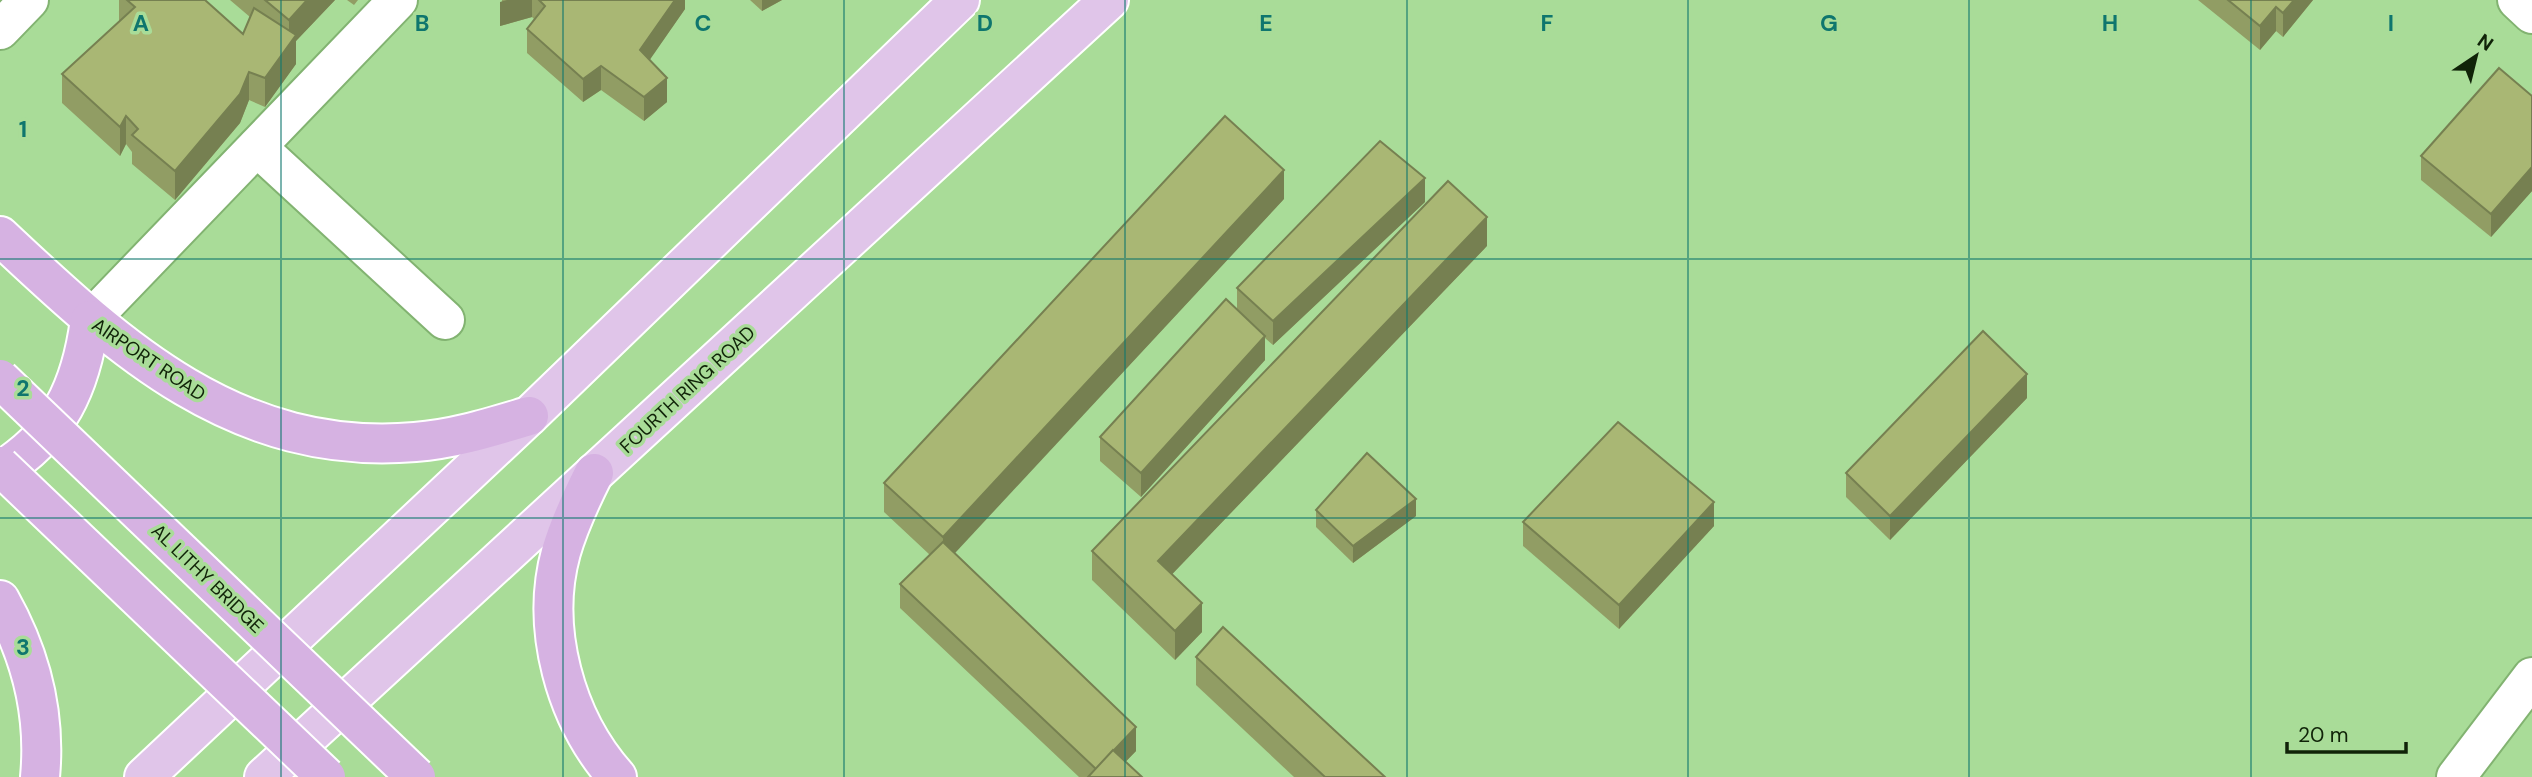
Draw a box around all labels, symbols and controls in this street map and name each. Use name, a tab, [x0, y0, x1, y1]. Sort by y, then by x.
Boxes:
text: A	[133, 8, 149, 38]
text: B	[415, 8, 429, 38]
text: C	[695, 8, 711, 38]
text: D	[977, 8, 993, 38]
text: E	[1259, 8, 1273, 38]
text: F	[1541, 8, 1554, 38]
text: G	[1820, 8, 1838, 38]
text: H	[2102, 8, 2118, 38]
text: I	[2388, 8, 2394, 38]
north arrow	[2441, 21, 2511, 91]
text: N	[2473, 28, 2498, 57]
text: 1	[19, 114, 27, 144]
street label: AIRPORT ROAD	[87, 312, 210, 407]
street label: FOURTH RING ROAD	[614, 320, 760, 459]
text: 2	[16, 373, 30, 403]
street label: AL LITHY BRIDGE	[146, 518, 269, 638]
text: 3	[16, 632, 30, 662]
scale bar	[2287, 710, 2406, 754]
text: 20 m	[2298, 721, 2349, 749]

